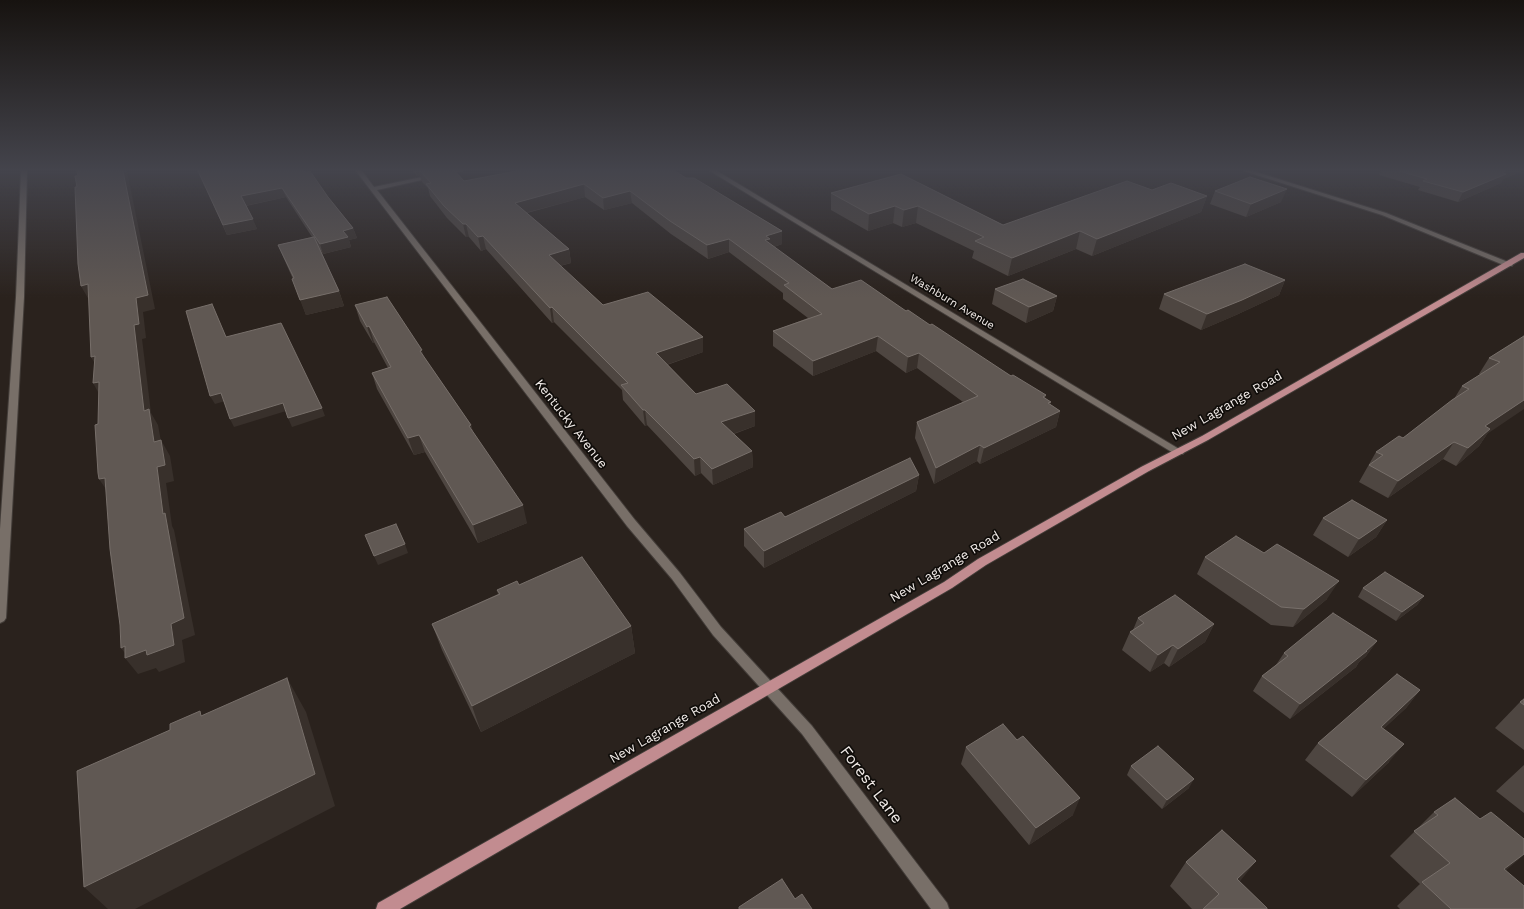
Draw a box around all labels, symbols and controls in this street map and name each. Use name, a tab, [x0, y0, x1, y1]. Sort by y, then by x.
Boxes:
street label: Washburn Avenue	[907, 271, 997, 333]
street label: New Lagrange Road	[1169, 368, 1285, 444]
street label: Kentucky Avenue	[531, 376, 611, 472]
street label: New Lagrange Road	[887, 528, 1003, 606]
street label: New Lagrange Road	[607, 691, 723, 767]
street label: Forest Lane	[836, 742, 906, 828]

